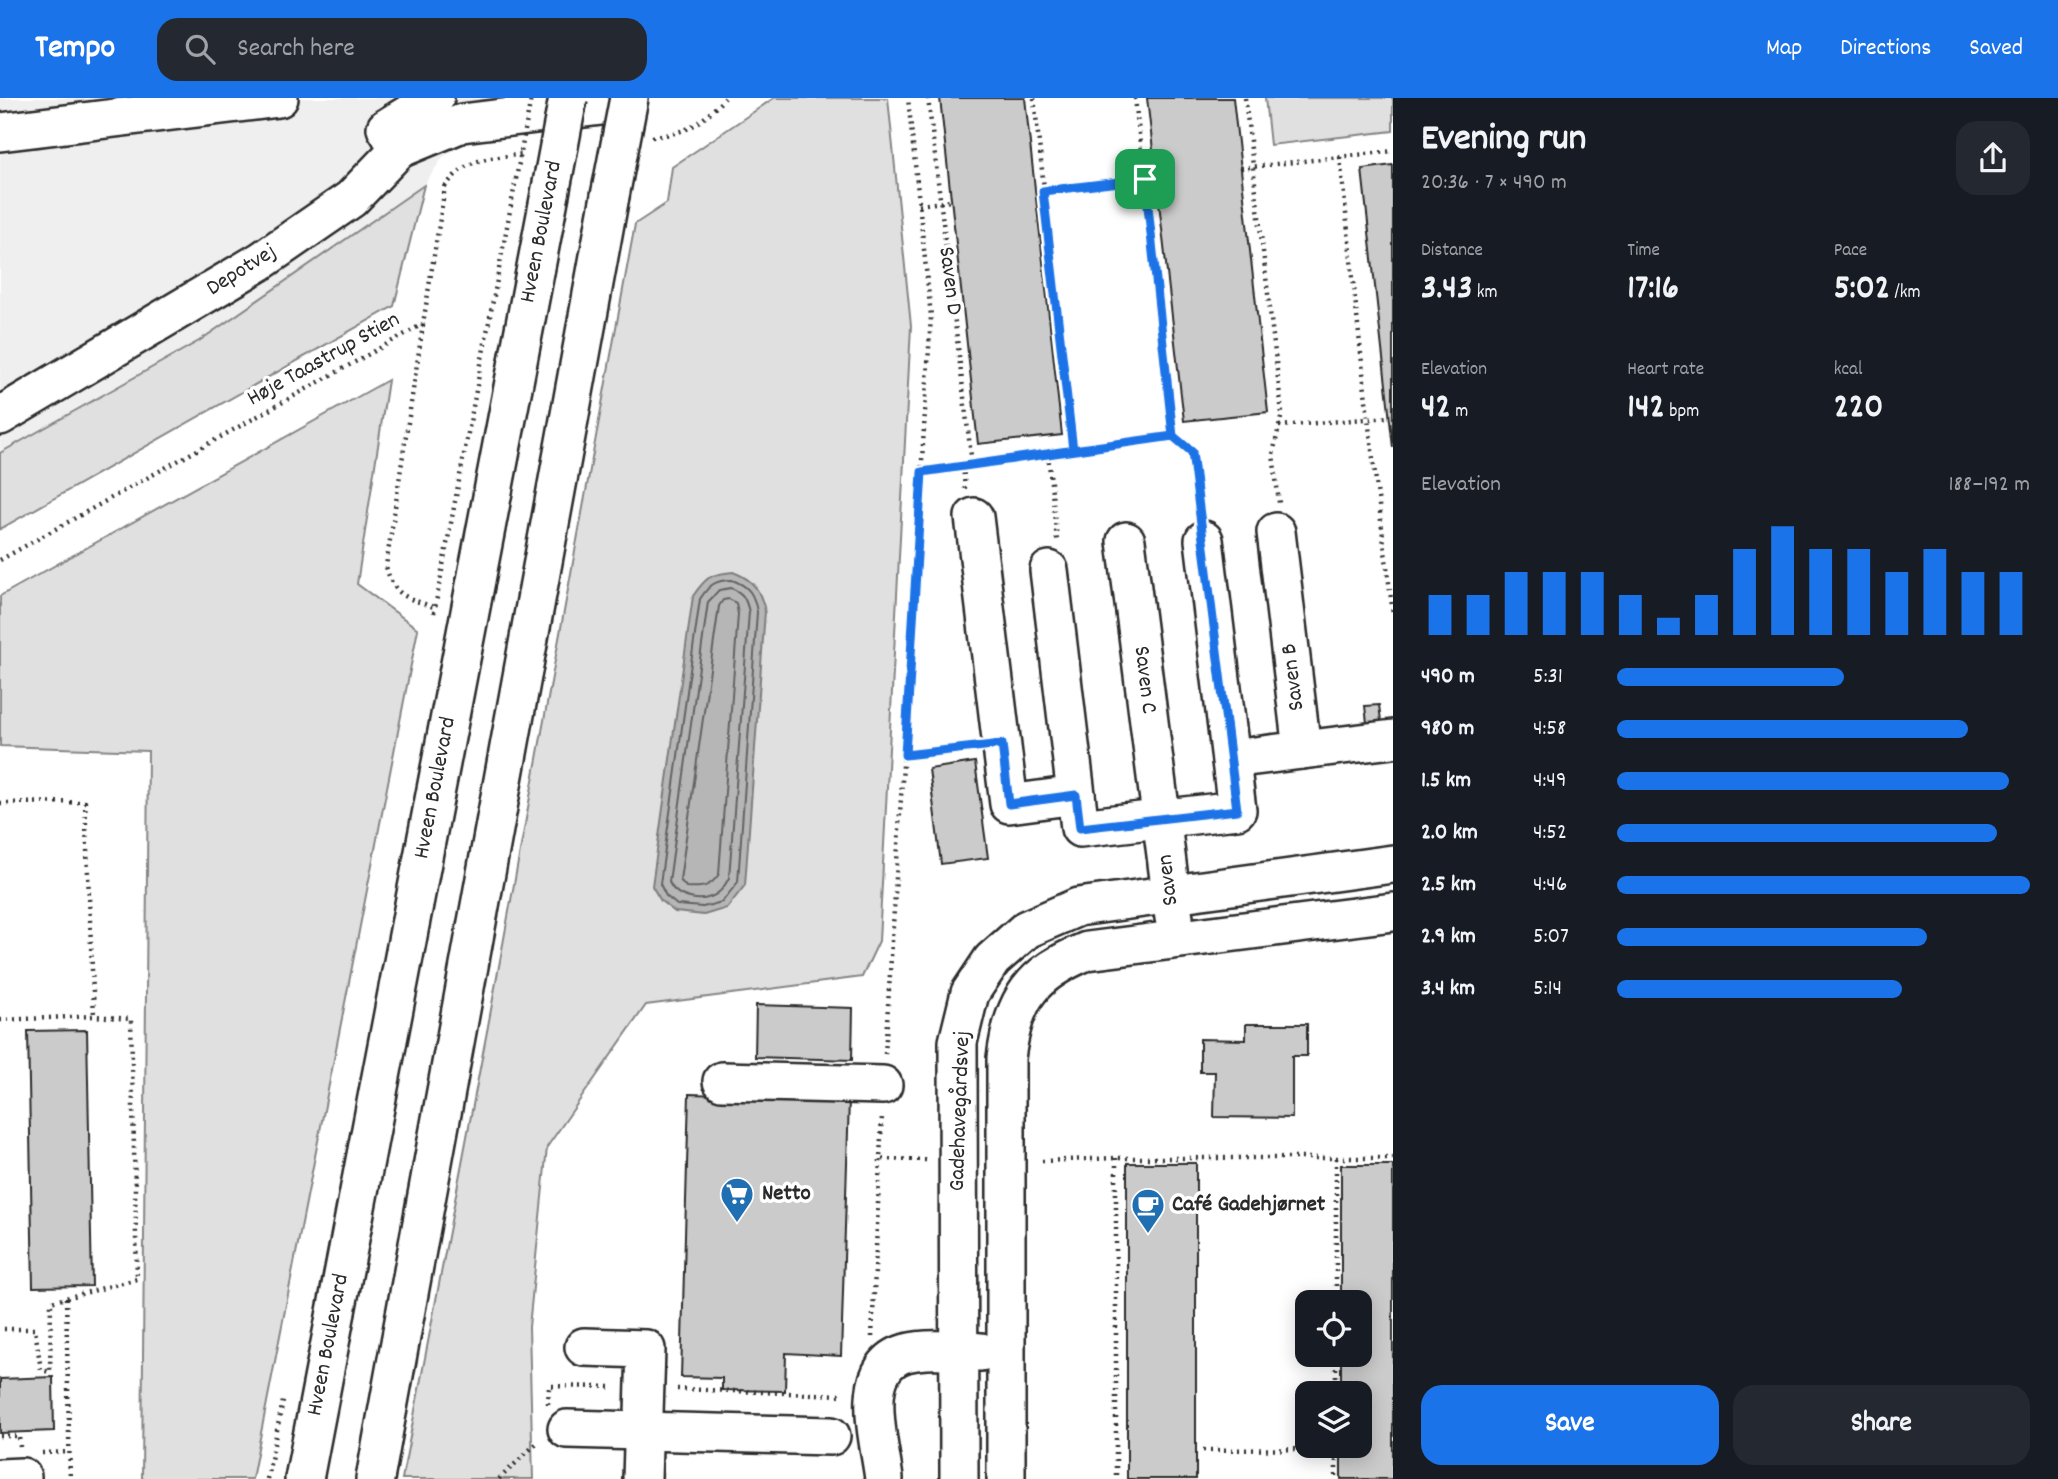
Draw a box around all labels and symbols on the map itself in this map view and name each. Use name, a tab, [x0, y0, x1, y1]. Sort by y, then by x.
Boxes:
pin	[1115, 149, 1175, 209]
street label: Hveen Boulevard	[512, 158, 572, 306]
street label: Depotvej	[201, 237, 283, 305]
street label: Saven D	[928, 245, 970, 317]
street label: Høje Taastrup Stien	[242, 304, 406, 416]
street label: Saven B	[1274, 642, 1314, 712]
street label: Saven C	[1123, 644, 1165, 716]
street label: Hveen Boulevard	[406, 714, 466, 862]
street label: Saven	[1149, 853, 1189, 907]
street label: Gadehavegårdsvej	[942, 1030, 980, 1192]
supermarket icon: Netto	[718, 1175, 756, 1224]
place label: Netto	[762, 1178, 811, 1211]
cafe icon: Café Gadehjørnet	[1129, 1186, 1167, 1235]
place label: Café Gadehjørnet	[1172, 1189, 1326, 1222]
street label: Hveen Boulevard	[299, 1271, 359, 1419]

